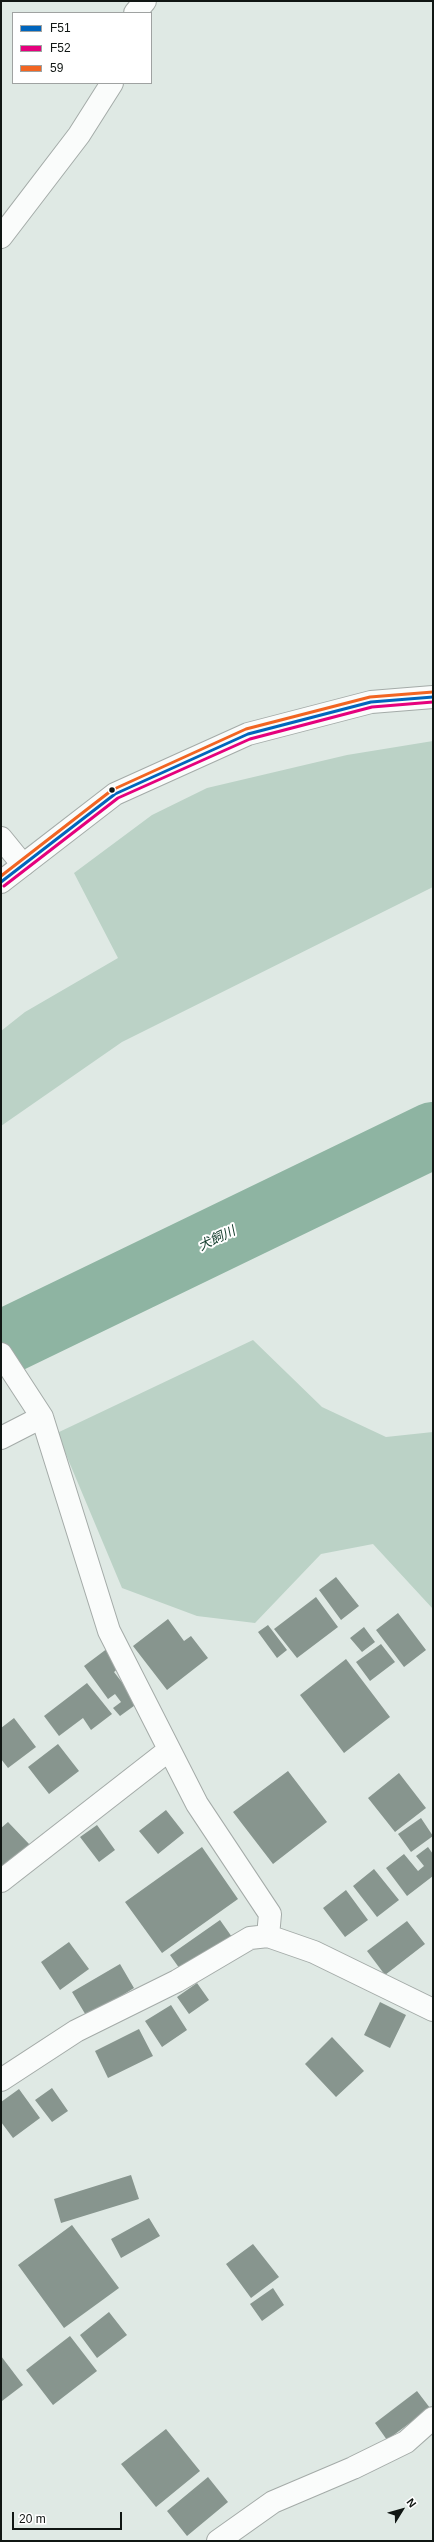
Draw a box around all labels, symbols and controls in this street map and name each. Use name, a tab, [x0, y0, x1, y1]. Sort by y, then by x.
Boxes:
legend	[12, 12, 152, 84]
text: F51	[50, 21, 71, 35]
text: F52	[50, 41, 71, 55]
text: 59	[50, 61, 63, 75]
unlabelled marker	[107, 785, 117, 795]
water label: 犬飼川	[196, 1223, 238, 1255]
north arrow	[382, 2490, 422, 2530]
text: N	[404, 2496, 419, 2510]
scale bar	[14, 2504, 124, 2530]
text: 20 m	[19, 2512, 46, 2526]

